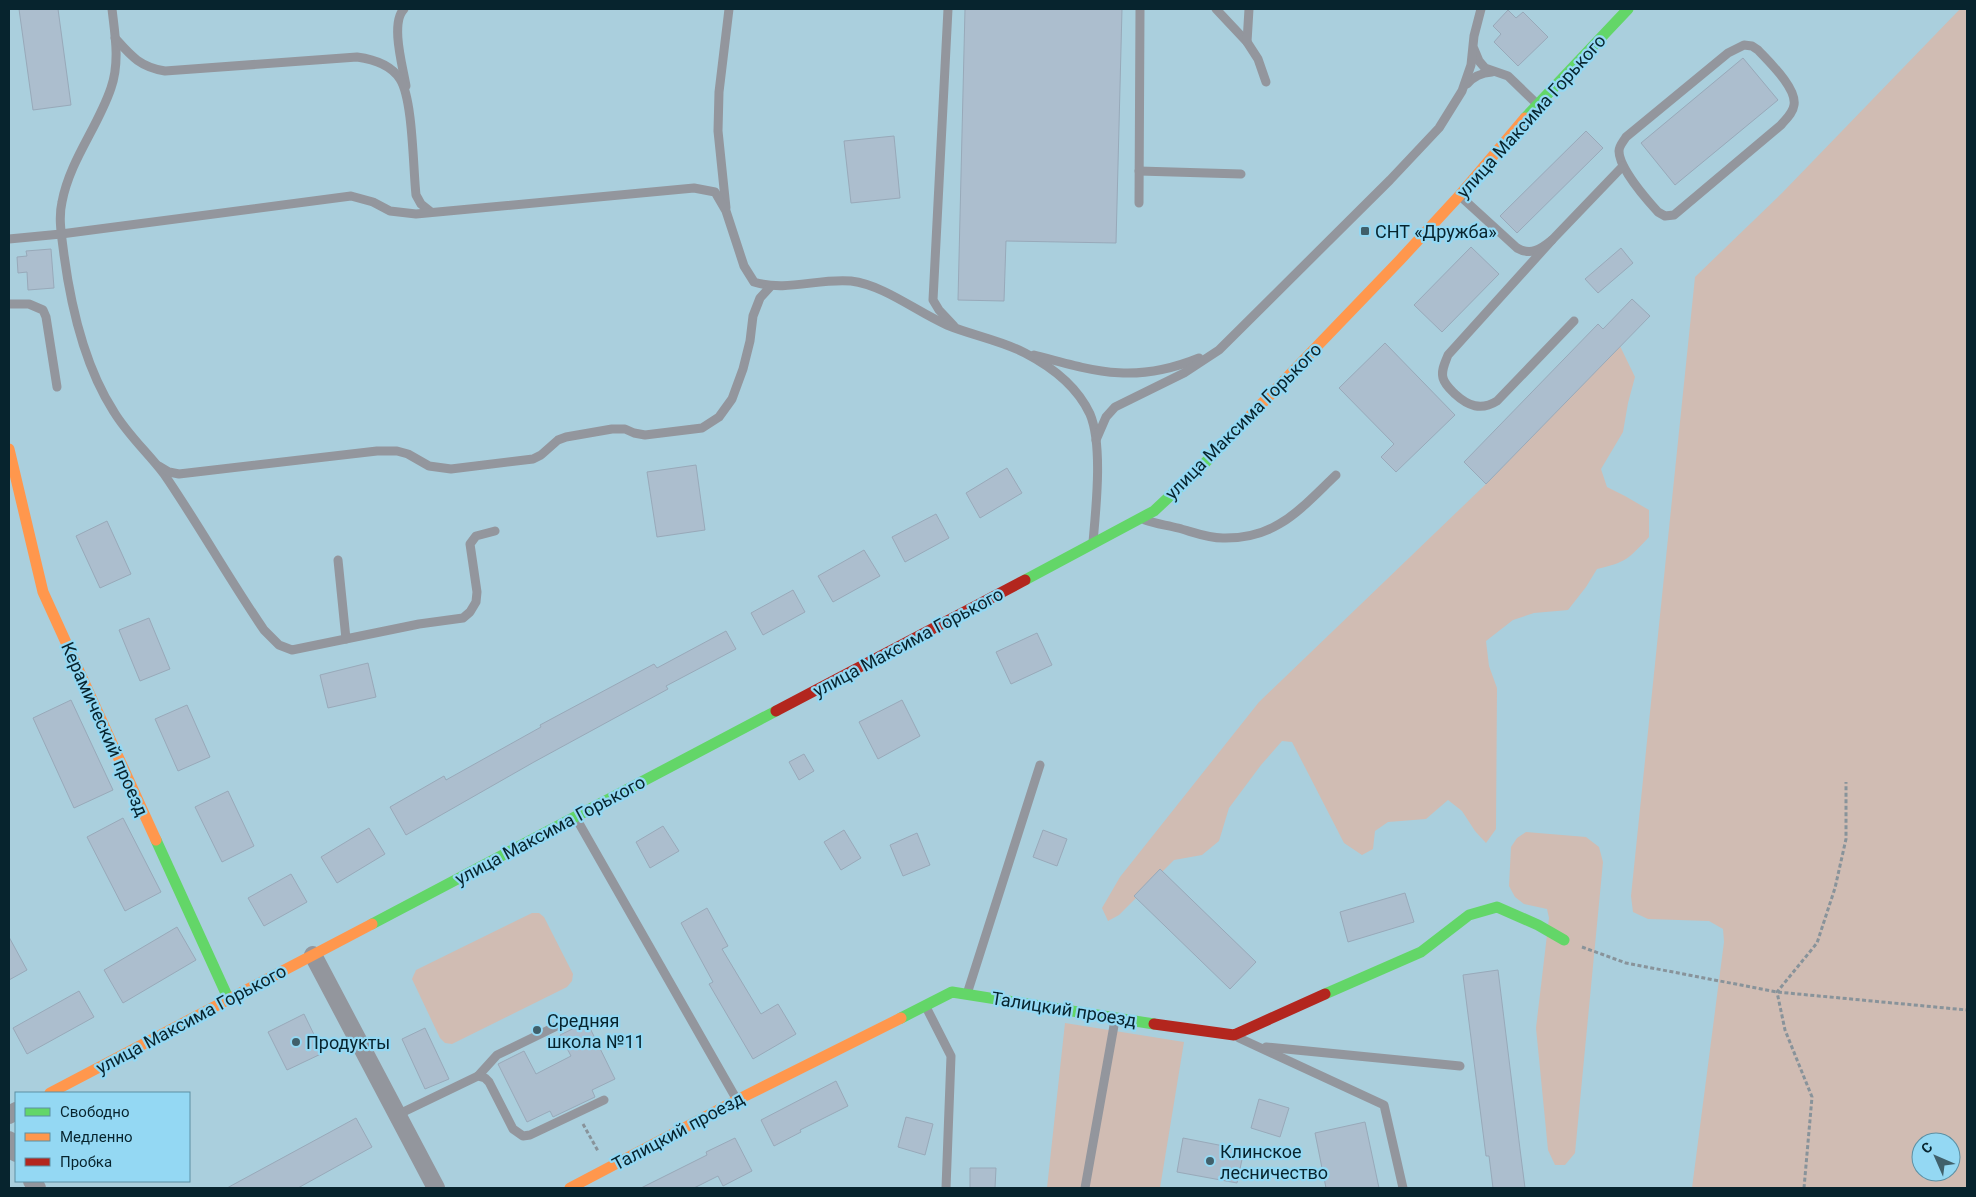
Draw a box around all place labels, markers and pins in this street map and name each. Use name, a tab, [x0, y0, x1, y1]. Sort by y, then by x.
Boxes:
place label: СНТ «Дружба»	[1375, 221, 1497, 242]
marker: СНТ «Дружба»	[1359, 225, 1371, 237]
place label: Средняя школа №11	[547, 1010, 645, 1052]
marker: Средняя школа №11	[531, 1024, 543, 1036]
place label: Продукты	[306, 1032, 390, 1053]
marker: Продукты	[290, 1036, 302, 1048]
place label: Клинское лесничество	[1220, 1141, 1328, 1183]
marker: Клинское лесничество	[1204, 1155, 1216, 1167]

